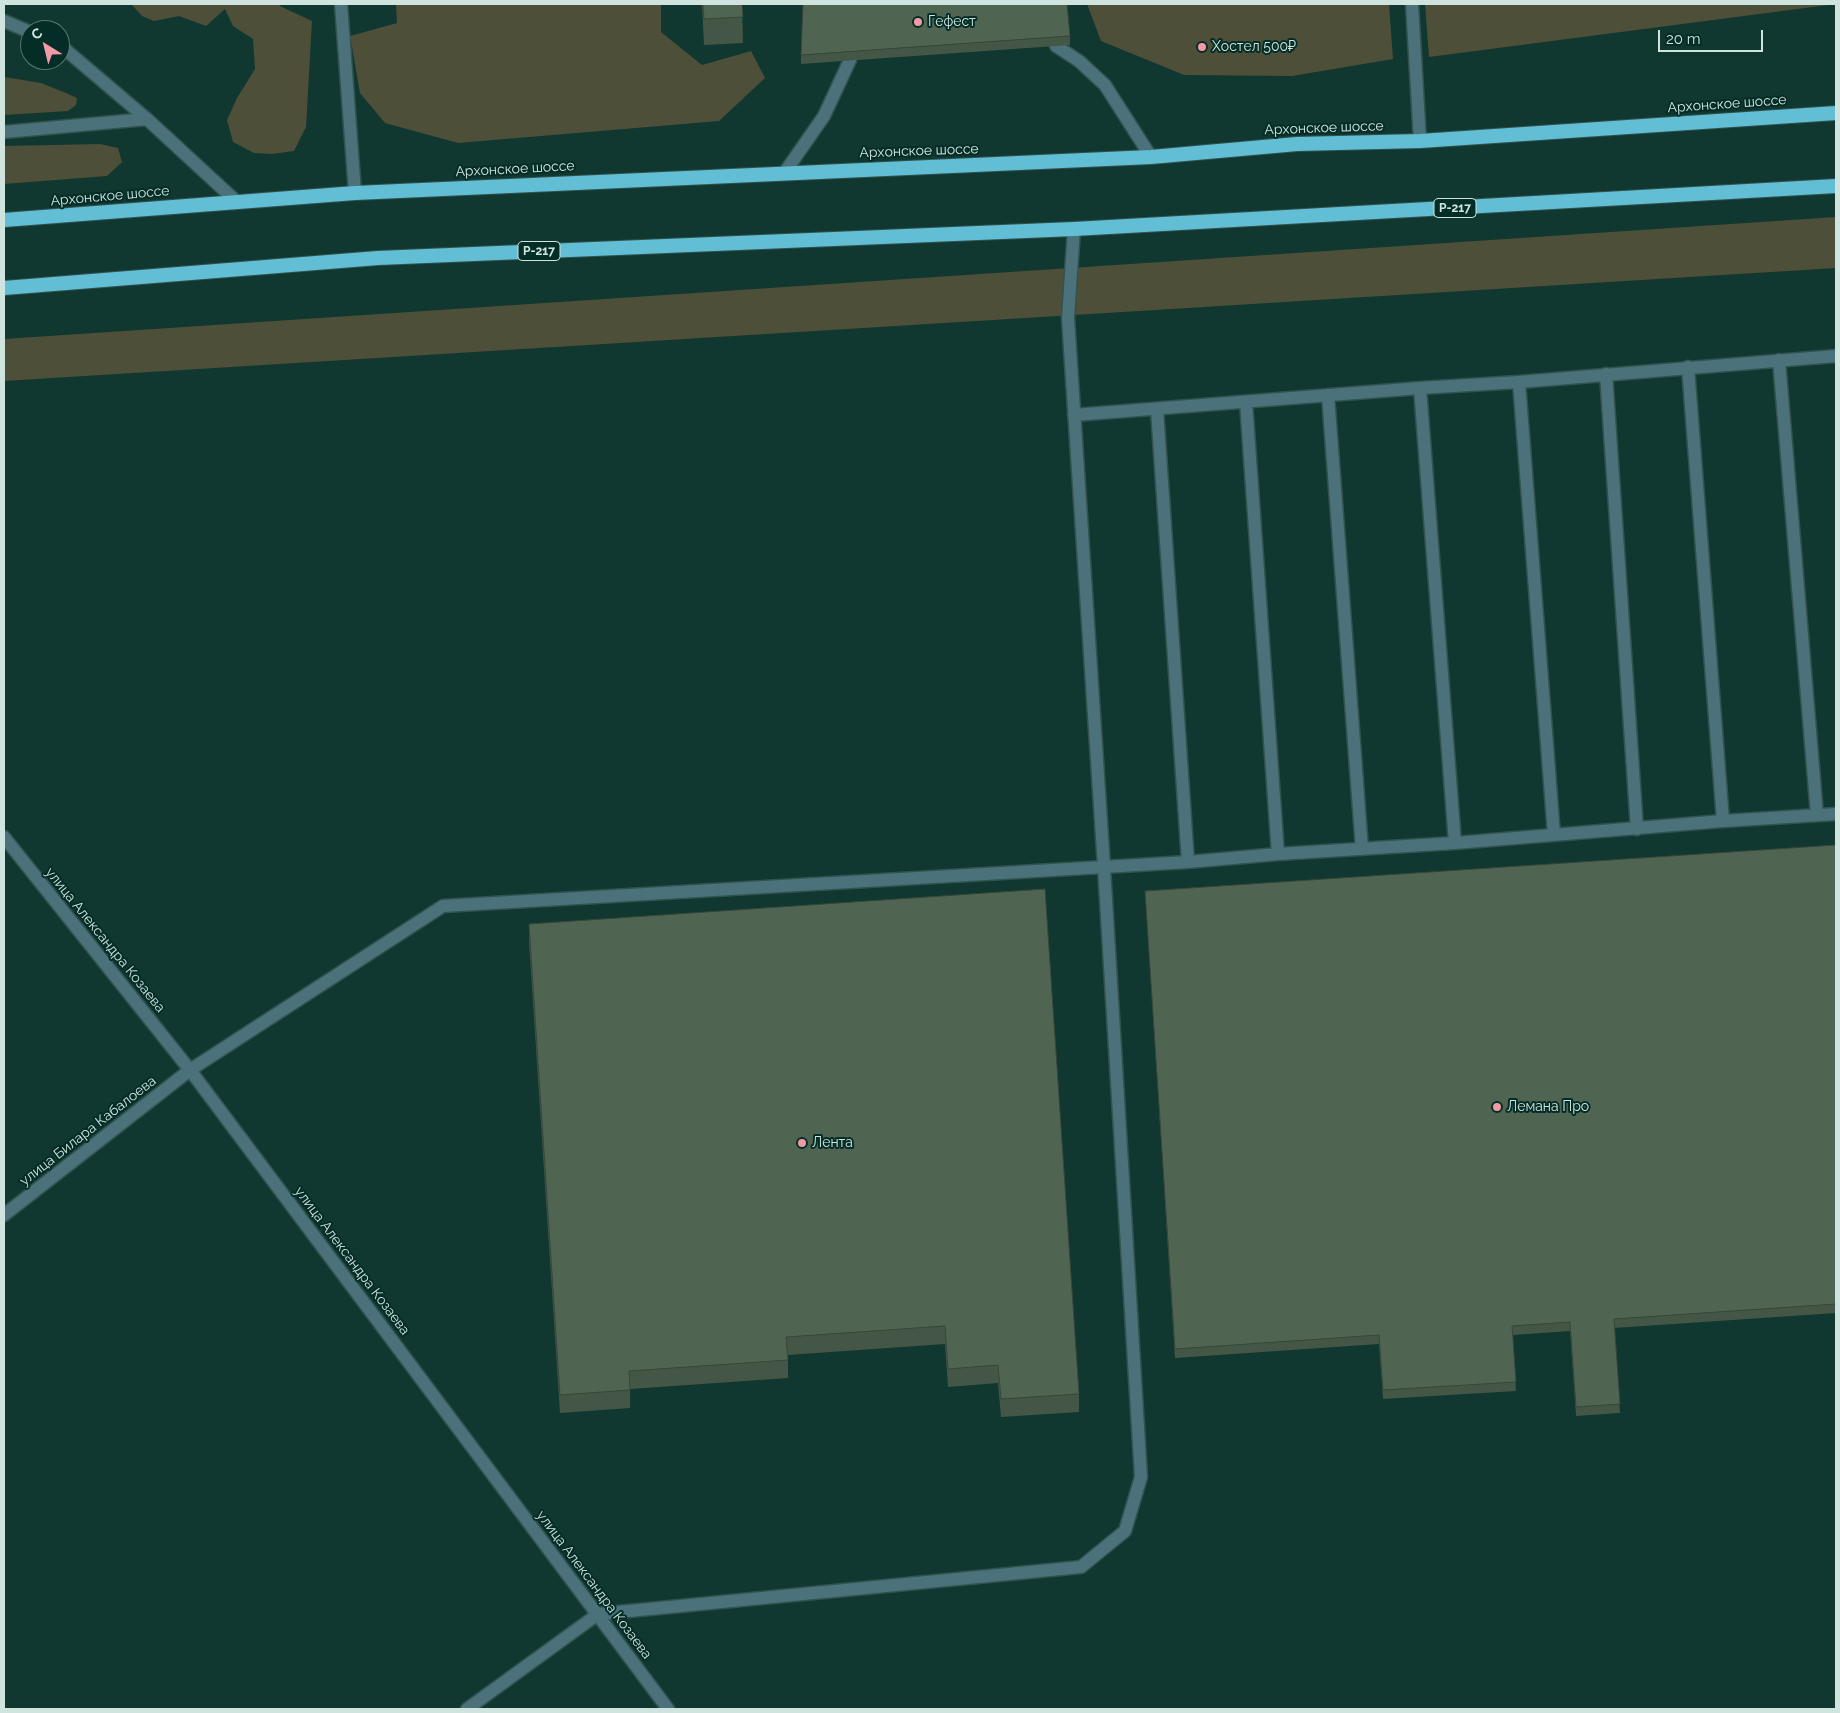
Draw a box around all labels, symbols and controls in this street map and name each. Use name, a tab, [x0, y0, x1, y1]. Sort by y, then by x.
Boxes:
place label: Гефест	[928, 14, 976, 30]
marker: Гефест	[912, 16, 924, 28]
north arrow	[20, 20, 70, 70]
scale bar	[1660, 20, 1765, 52]
text: С	[28, 24, 45, 43]
text: 20 m	[1666, 30, 1701, 48]
place label: Хостел 500₽	[1212, 39, 1296, 55]
marker: Хостел 500₽	[1196, 41, 1208, 53]
street label: Архонское шоссе	[1667, 91, 1787, 117]
street label: Архонское шоссе	[1264, 118, 1384, 138]
street label: Архонское шоссе	[859, 141, 979, 161]
street label: Архонское шоссе	[455, 157, 575, 181]
street label: Архонское шоссе	[50, 182, 170, 210]
road number: Р-217	[1434, 198, 1476, 218]
road number: Р-217	[518, 242, 560, 260]
street label: улица Александра Козаева	[41, 864, 169, 1016]
street label: улица Билара Кабалоева	[17, 1073, 159, 1189]
place label: Лемана Про	[1507, 1099, 1589, 1115]
marker: Лемана Про	[1491, 1101, 1503, 1113]
place label: Лента	[812, 1135, 853, 1151]
marker: Лента	[796, 1137, 808, 1149]
street label: улица Александра Козаева	[291, 1184, 413, 1338]
street label: улица Александра Козаева	[533, 1508, 655, 1662]

